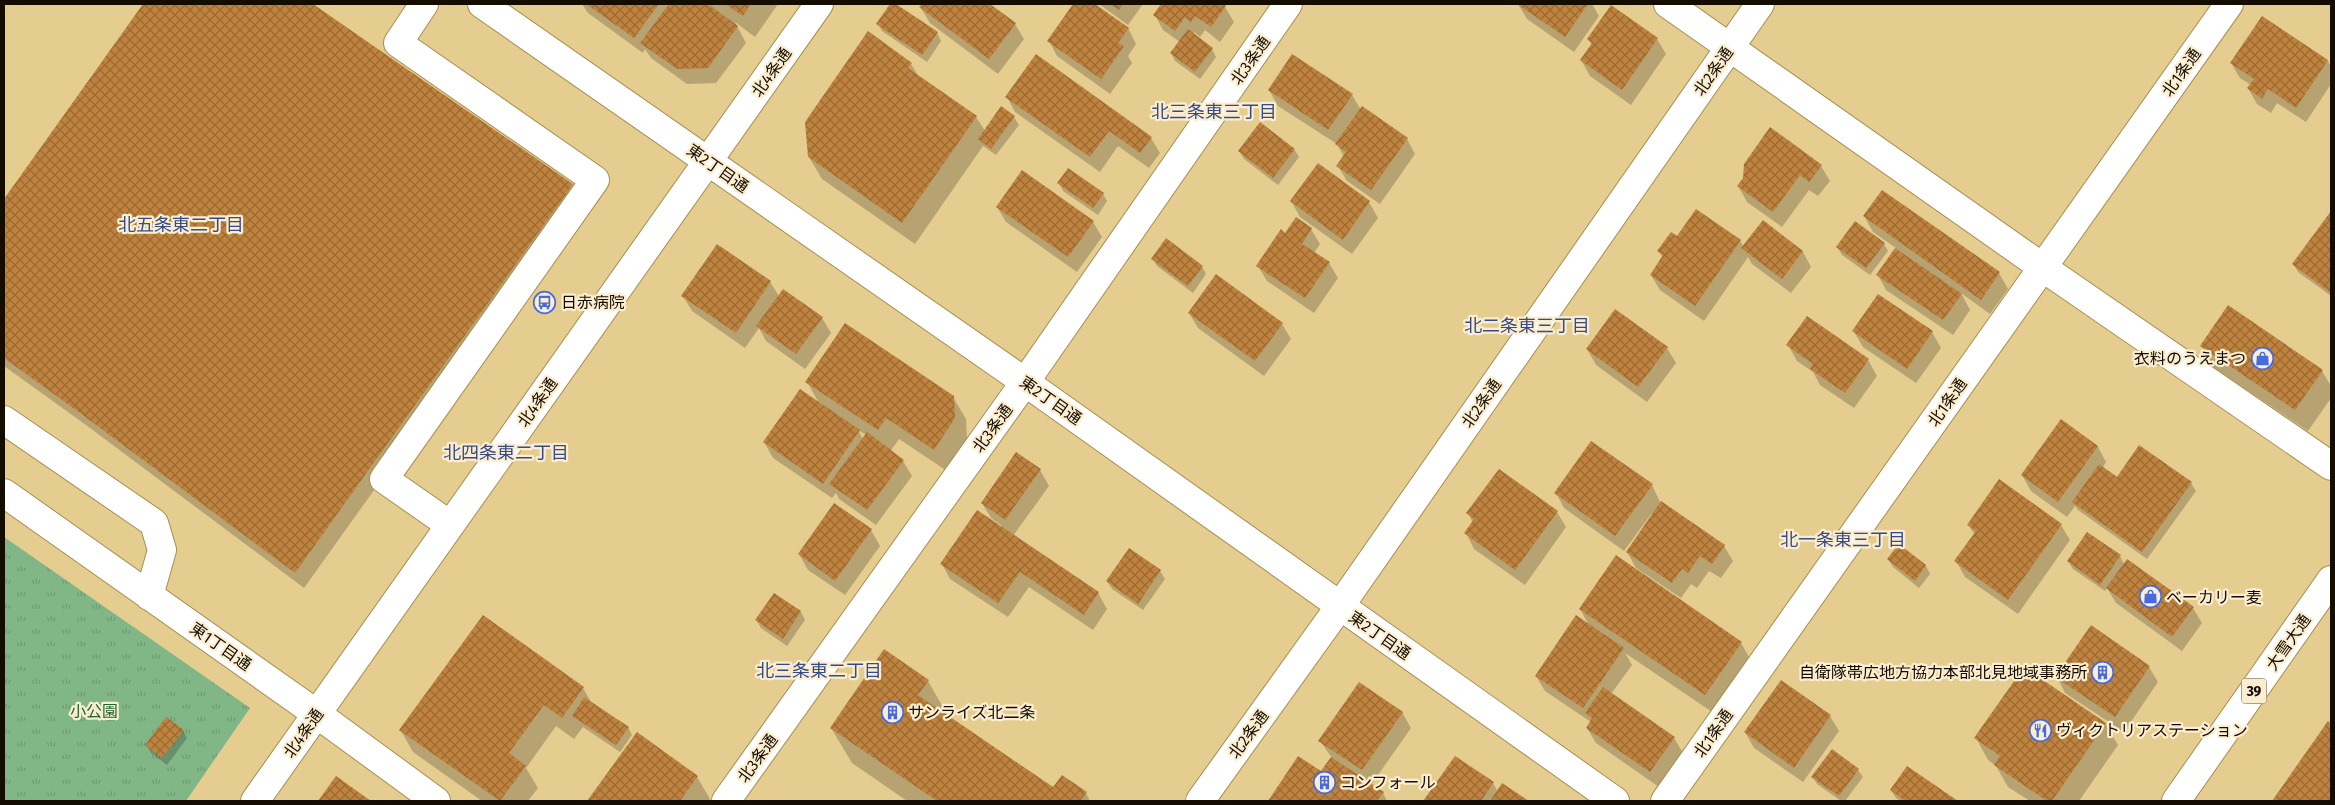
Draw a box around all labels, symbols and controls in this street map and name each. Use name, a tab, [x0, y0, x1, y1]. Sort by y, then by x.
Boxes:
street label: 北3条通	[1227, 32, 1274, 88]
street label: 北2条通	[1690, 43, 1737, 99]
street label: 北4条通	[748, 44, 795, 101]
street label: 北1条通	[2158, 45, 2205, 100]
district label: 北三条東三丁目	[1151, 101, 1277, 123]
street label: 東2丁目通	[683, 140, 752, 197]
district label: 北五条東二丁目	[118, 214, 244, 236]
bus stop icon: 日赤病院	[533, 290, 557, 314]
place label: 日赤病院	[561, 293, 625, 312]
district label: 北二条東三丁目	[1464, 315, 1590, 337]
shop icon: 衣料のうえまつ	[2250, 346, 2274, 370]
place label: 衣料のうえまつ	[2134, 349, 2246, 368]
street label: 東2丁目通	[1016, 372, 1085, 429]
street label: 北4条通	[514, 374, 561, 431]
street label: 北2条通	[1458, 375, 1505, 431]
street label: 北1条通	[1924, 375, 1971, 430]
street label: 北3条通	[968, 400, 1016, 456]
district label: 北四条東二丁目	[443, 442, 569, 464]
district label: 北一条東三丁目	[1780, 529, 1906, 551]
shop icon: ベーカリー麦	[2138, 585, 2162, 609]
place label: ベーカリー麦	[2166, 588, 2262, 607]
street label: 東2丁目通	[1345, 607, 1414, 664]
street label: 大雪大通	[2262, 611, 2315, 674]
street label: 東1丁目通	[186, 618, 255, 674]
district label: 北三条東二丁目	[756, 660, 882, 682]
building icon: 自衛隊帯広地方協力本部北見地域事務所	[2091, 660, 2115, 684]
place label: 自衛隊帯広地方協力本部北見地域事務所	[1799, 663, 2087, 682]
road number: 39	[2242, 678, 2266, 704]
building icon: サンライズ北二条	[880, 700, 904, 724]
park label: 小公園	[70, 702, 118, 721]
place label: サンライズ北二条	[908, 703, 1036, 722]
street label: 北4条通	[280, 705, 327, 762]
street label: 北2条通	[1225, 706, 1272, 762]
street label: 北1条通	[1690, 706, 1737, 761]
restaurant icon: ヴィクトリアステーション	[2028, 718, 2052, 742]
place label: ヴィクトリアステーション	[2056, 721, 2248, 740]
street label: 北3条通	[733, 730, 781, 786]
building icon: コンフォール	[1312, 770, 1336, 794]
place label: コンフォール	[1340, 773, 1436, 792]

